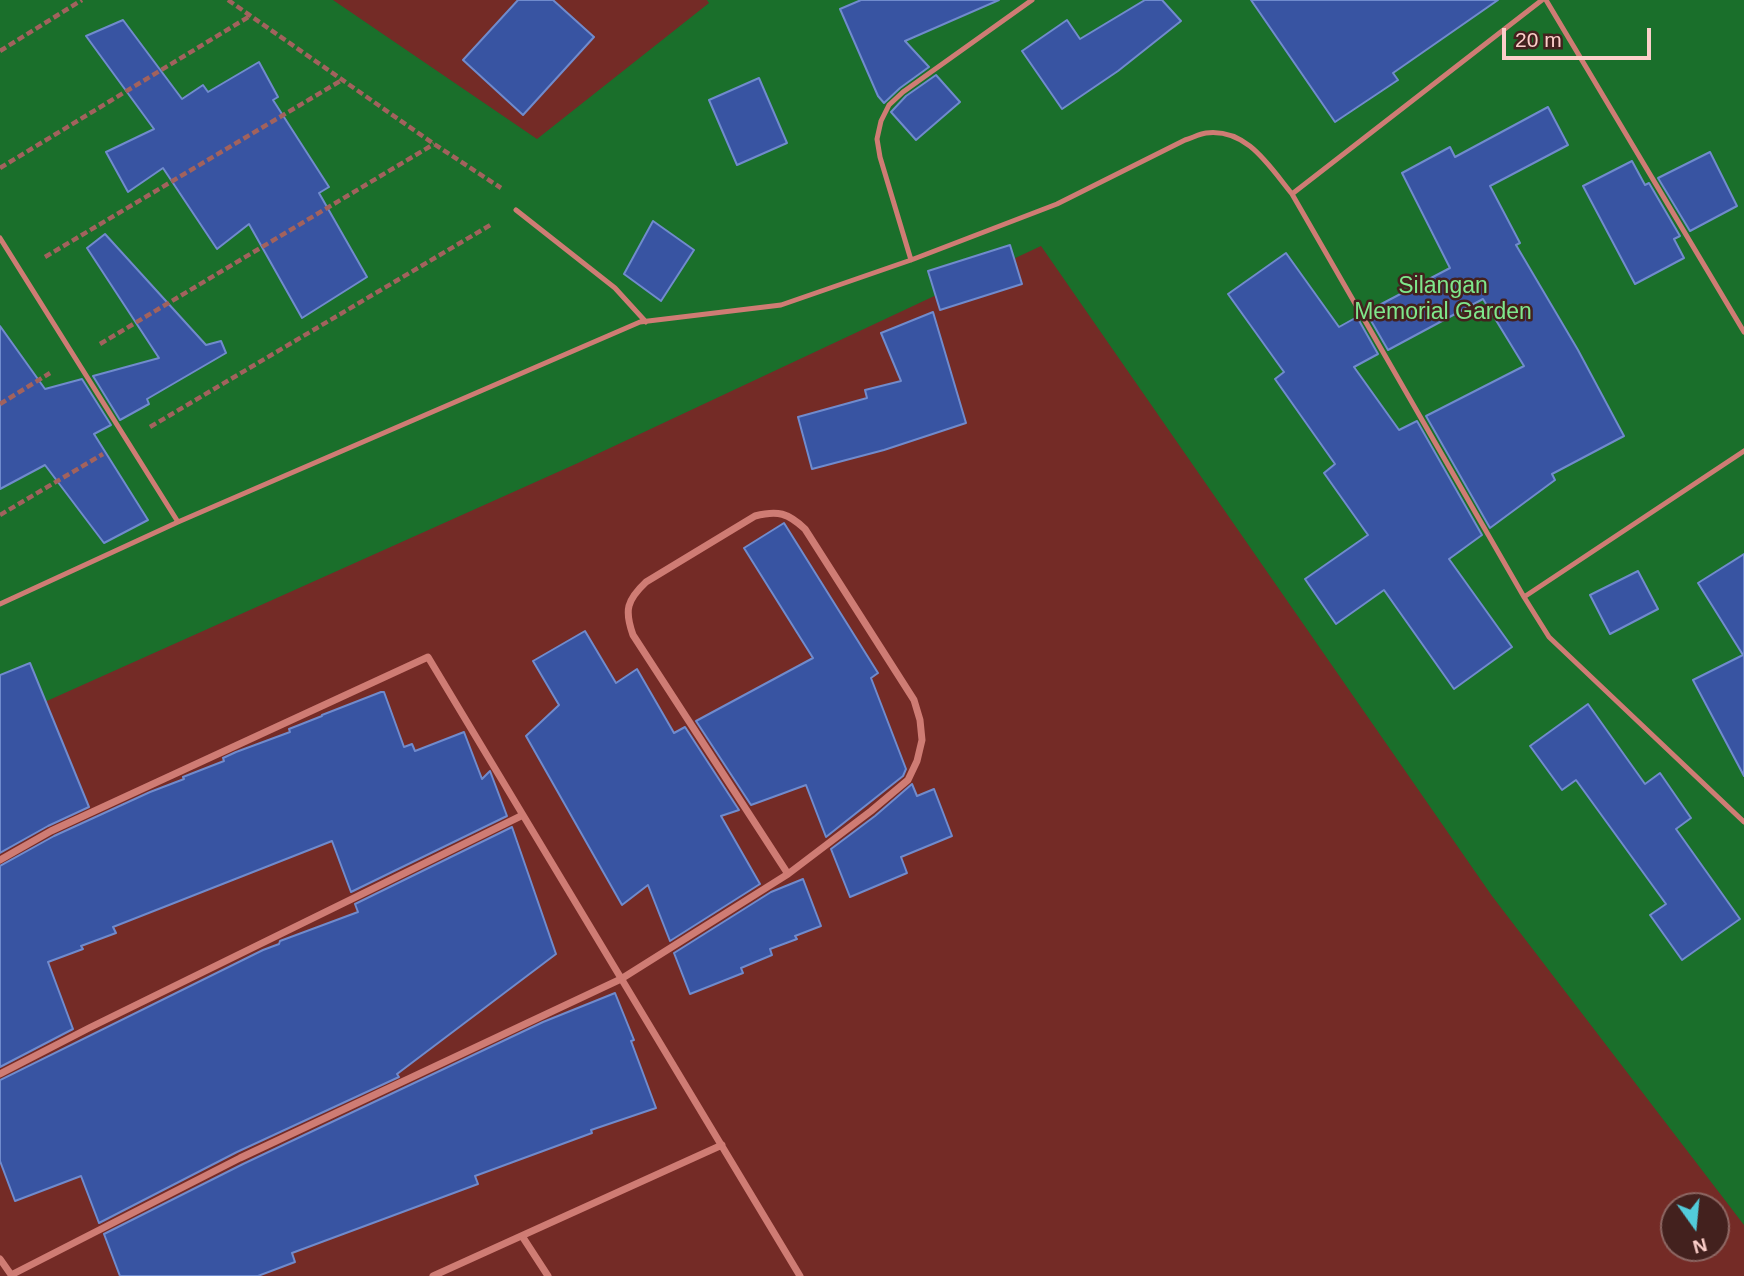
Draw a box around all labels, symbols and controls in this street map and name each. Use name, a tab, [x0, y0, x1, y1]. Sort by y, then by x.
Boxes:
scale bar	[1506, 14, 1655, 58]
text: 20 m	[1515, 28, 1562, 51]
park label: Silangan Memorial Garden	[1354, 273, 1532, 327]
north arrow	[1660, 1192, 1730, 1262]
text: N	[1691, 1234, 1709, 1258]

